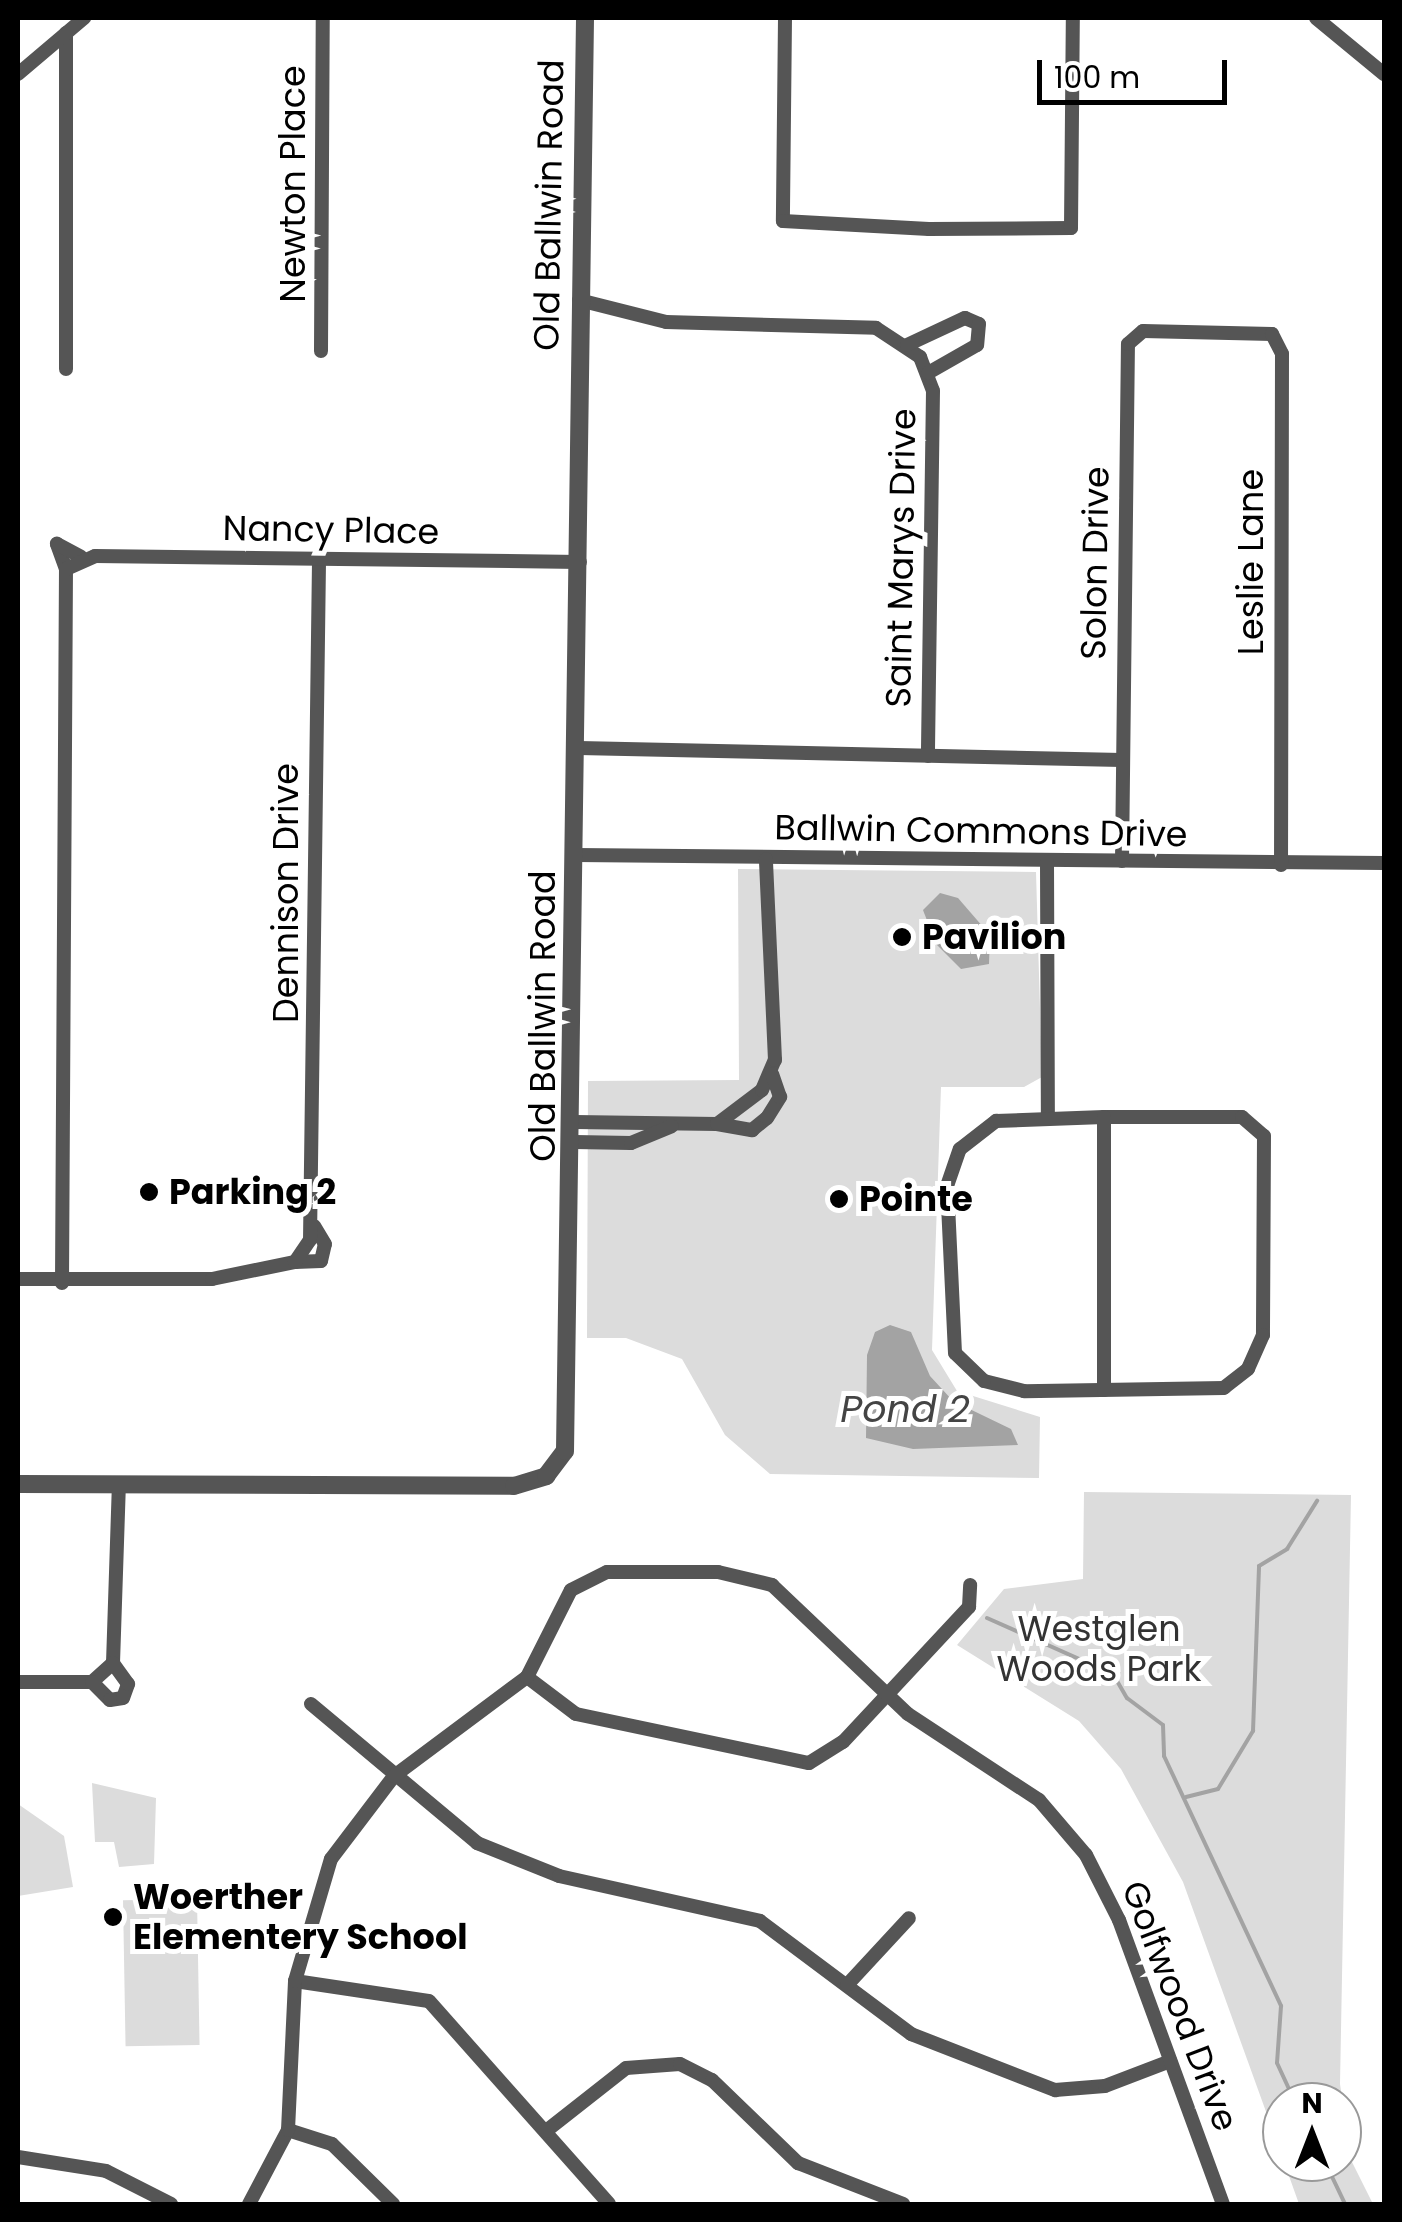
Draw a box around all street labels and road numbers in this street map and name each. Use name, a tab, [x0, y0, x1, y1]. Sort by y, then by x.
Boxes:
street label: Old Ballwin Road	[525, 59, 573, 351]
street label: Newton Place	[272, 65, 314, 303]
street label: Saint Marys Drive	[877, 408, 925, 708]
street label: Solon Drive	[1072, 466, 1118, 660]
street label: Leslie Lane	[1230, 469, 1272, 655]
street label: Nancy Place	[222, 507, 440, 553]
street label: Dennison Drive	[265, 763, 307, 1023]
street label: Ballwin Commons Drive	[774, 806, 1188, 856]
street label: Old Ballwin Road	[522, 870, 564, 1162]
street label: Golfwood Drive	[1113, 1875, 1247, 2137]

